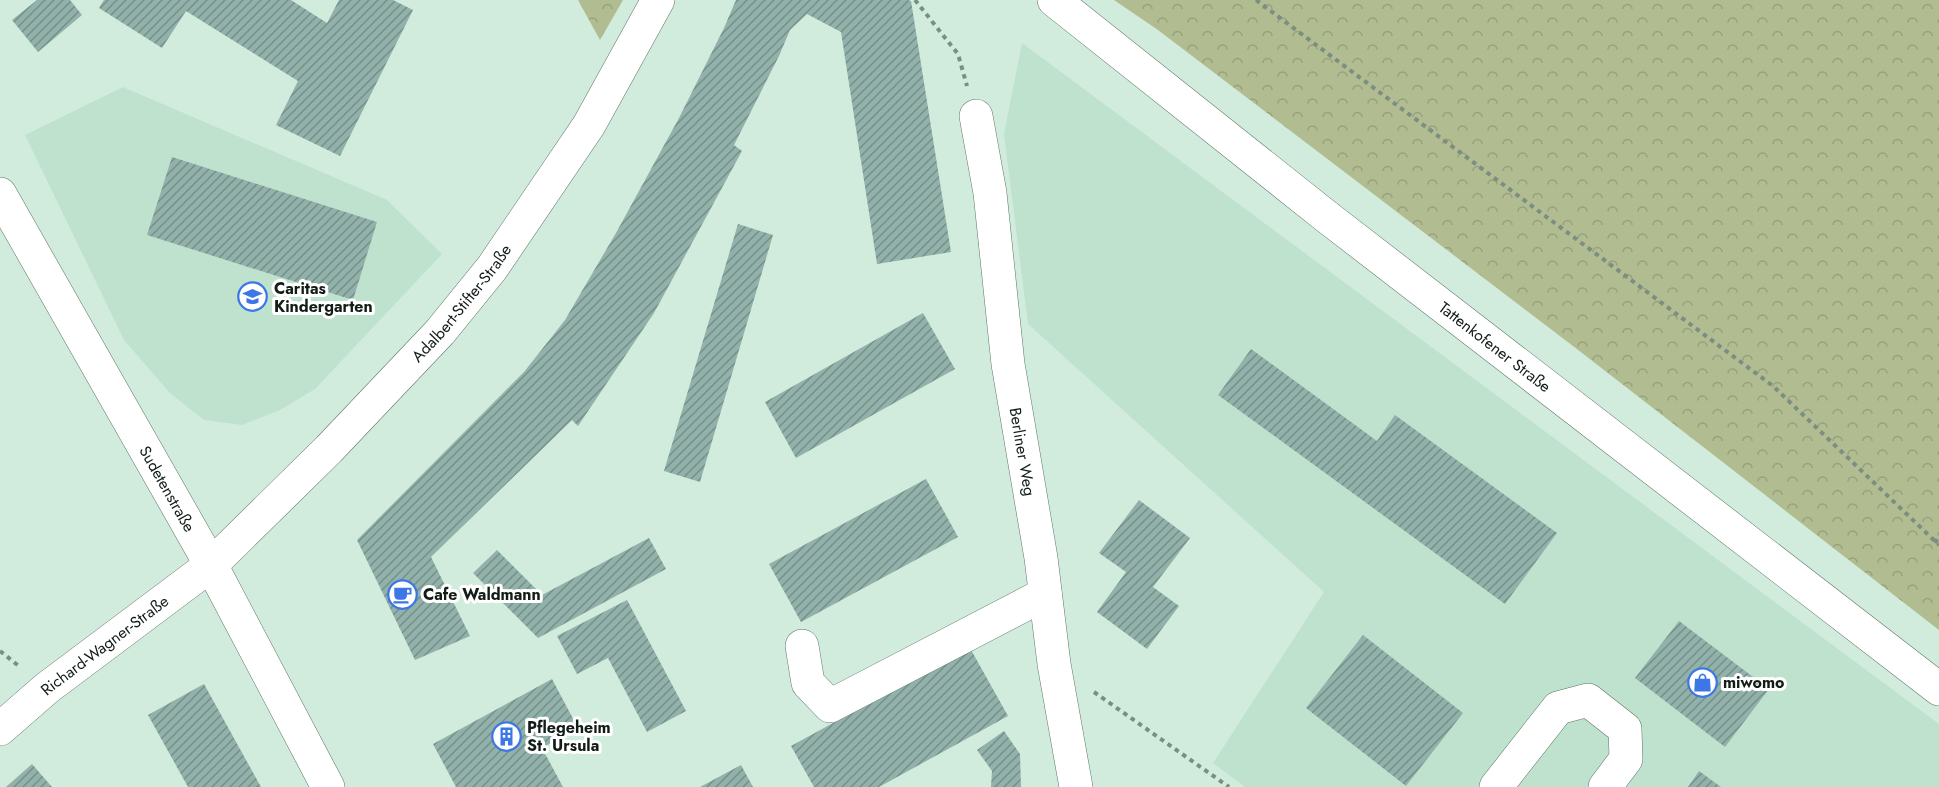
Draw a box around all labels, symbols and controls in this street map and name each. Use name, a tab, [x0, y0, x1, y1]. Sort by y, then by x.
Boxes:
street label: Adalbert-Stifter-Straße	[406, 240, 517, 367]
place label: Caritas Kindergarten	[274, 277, 373, 318]
school or university icon: Caritas Kindergarten	[237, 281, 269, 313]
street label: Tattenkofener Straße	[1434, 296, 1556, 398]
street label: Berliner Weg	[1004, 406, 1041, 498]
street label: Sudetenstraße	[133, 442, 201, 536]
cafe icon: Cafe Waldmann	[386, 578, 418, 610]
place label: Cafe Waldmann	[423, 583, 541, 606]
street label: Richard-Wagner-Straße	[35, 590, 173, 701]
shop icon: miwomo	[1686, 666, 1718, 698]
place label: miwomo	[1723, 671, 1784, 694]
place label: Pflegeheim St. Ursula	[527, 716, 611, 757]
building icon: Pflegeheim St. Ursula	[490, 720, 522, 752]

